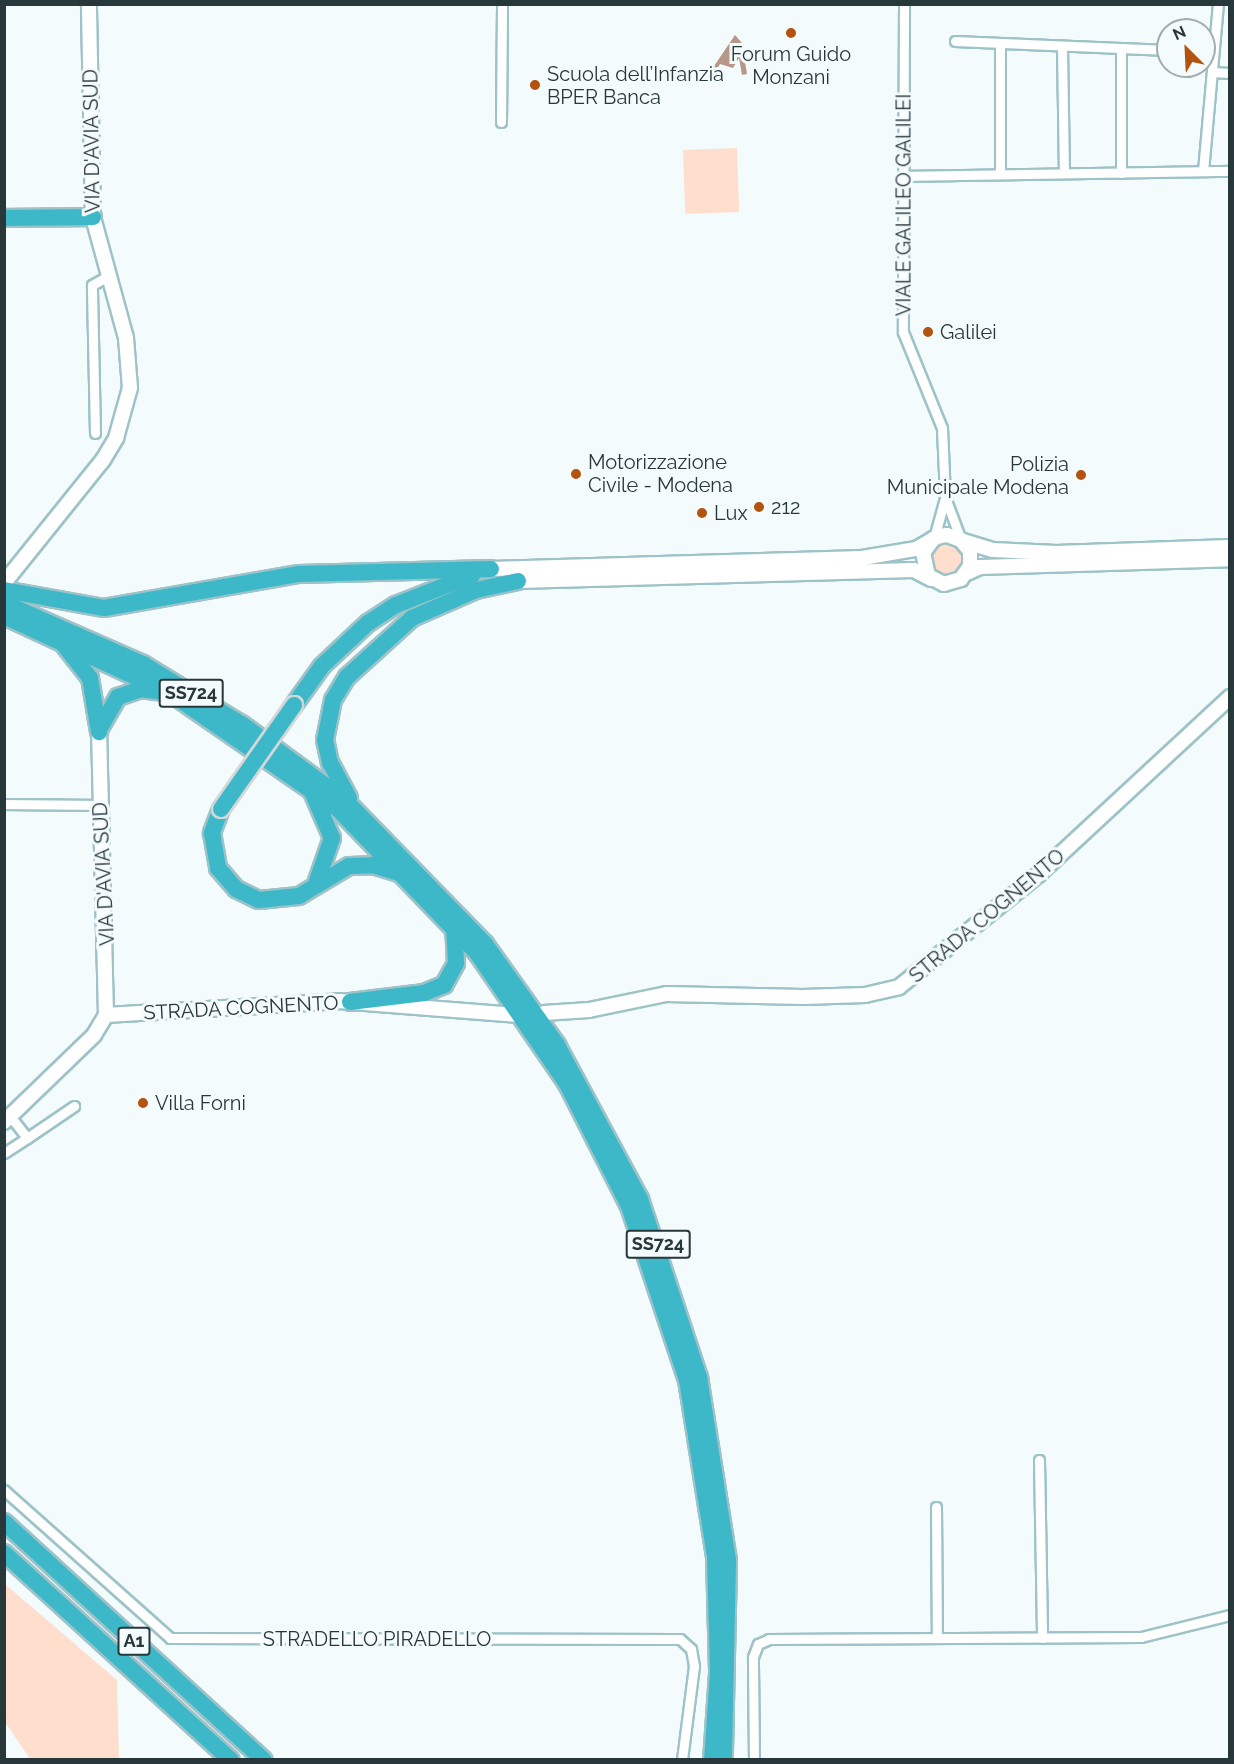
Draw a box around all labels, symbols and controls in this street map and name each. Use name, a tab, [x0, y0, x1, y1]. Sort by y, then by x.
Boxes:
north arrow	[1156, 18, 1216, 78]
text: N	[1170, 22, 1189, 44]
marker: Forum Guido Monzani	[784, 26, 798, 40]
place label: Forum Guido Monzani	[731, 42, 851, 89]
place label: Scuola dell’Infanzia BPER Banca	[547, 62, 724, 109]
street label: VIA D'AVIA SUD	[79, 68, 105, 214]
marker: Scuola dell’Infanzia BPER Banca	[528, 78, 542, 92]
street label: VIALE GALILEO GALILEI	[892, 94, 916, 316]
place label: Galilei	[940, 320, 997, 344]
marker: Galilei	[921, 325, 935, 339]
place label: Motorizzazione Civile - Modena	[588, 450, 733, 497]
place label: Polizia Municipale Modena	[887, 452, 1069, 499]
marker: Motorizzazione Civile - Modena	[569, 467, 583, 481]
marker: Polizia Municipale Modena	[1074, 468, 1088, 482]
place label: 212	[771, 495, 800, 519]
marker: 212	[752, 500, 766, 514]
place label: Lux	[714, 501, 748, 525]
marker: Lux	[695, 506, 709, 520]
road number: SS724	[158, 678, 224, 708]
street label: VIA D'AVIA SUD	[88, 801, 120, 947]
street label: STRADA COGNENTO	[904, 844, 1070, 988]
street label: STRADA COGNENTO	[143, 991, 339, 1025]
place label: Villa Forni	[155, 1091, 246, 1115]
marker: Villa Forni	[136, 1096, 150, 1110]
road number: SS724	[625, 1229, 691, 1259]
road number: A1	[118, 1626, 150, 1656]
street label: STRADELLO PIRADELLO	[263, 1627, 491, 1651]

